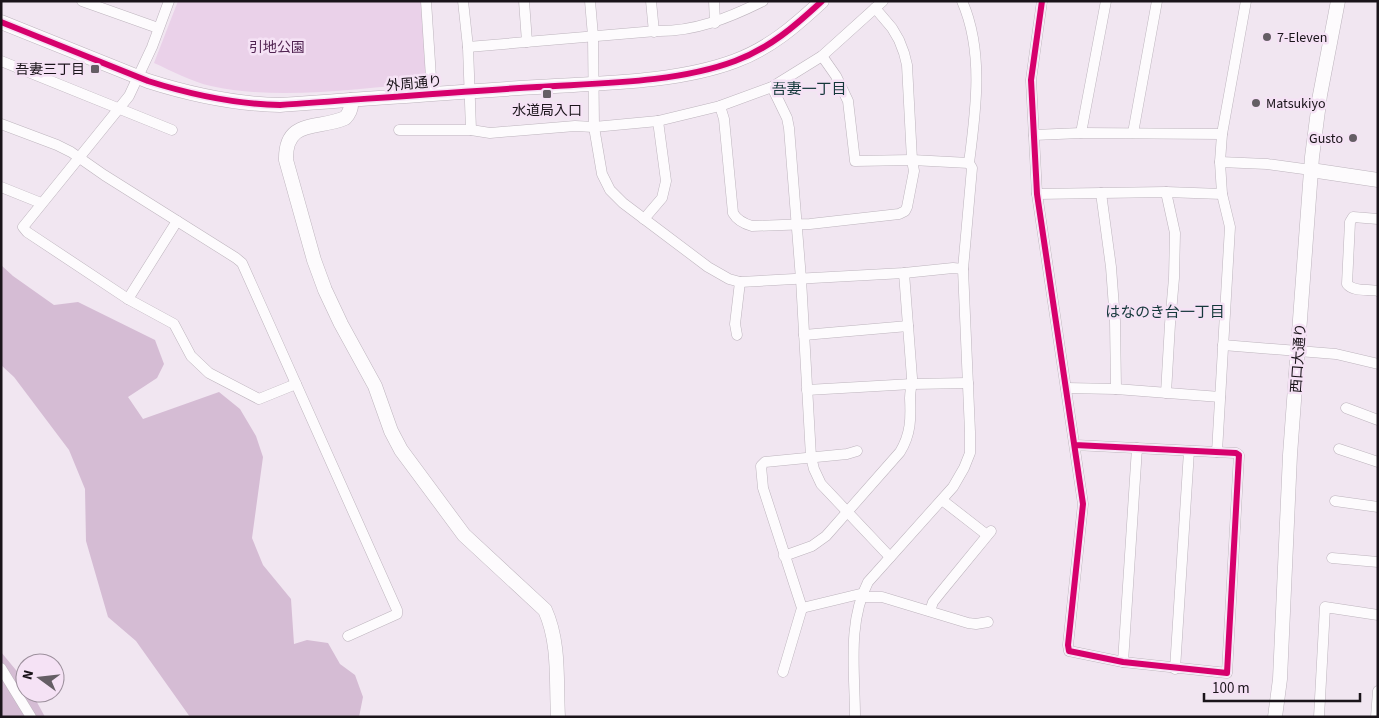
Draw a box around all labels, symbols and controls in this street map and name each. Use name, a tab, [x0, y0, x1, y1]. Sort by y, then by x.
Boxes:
place label: 7-Eleven	[1277, 28, 1327, 48]
marker: 7-Eleven	[1261, 31, 1273, 43]
park label: 引地公園	[249, 38, 305, 58]
place label: 吾妻三丁目	[15, 60, 85, 80]
marker: 吾妻三丁目	[89, 63, 101, 75]
street label: 外周通り	[385, 72, 443, 96]
district label: 吾妻一丁目	[771, 79, 847, 100]
marker: 水道局入口	[541, 88, 553, 100]
place label: Matsukiyo	[1266, 94, 1326, 114]
marker: Matsukiyo	[1250, 97, 1262, 109]
place label: 水道局入口	[512, 101, 582, 121]
place label: Gusto	[1309, 129, 1343, 149]
marker: Gusto	[1347, 132, 1359, 144]
district label: はなのき台一丁目	[1105, 302, 1225, 323]
street label: 西口大通り	[1287, 322, 1311, 394]
north arrow	[15, 653, 65, 703]
text: N	[18, 668, 39, 682]
scale bar	[1204, 670, 1360, 702]
text: 100 m	[1212, 678, 1250, 699]

